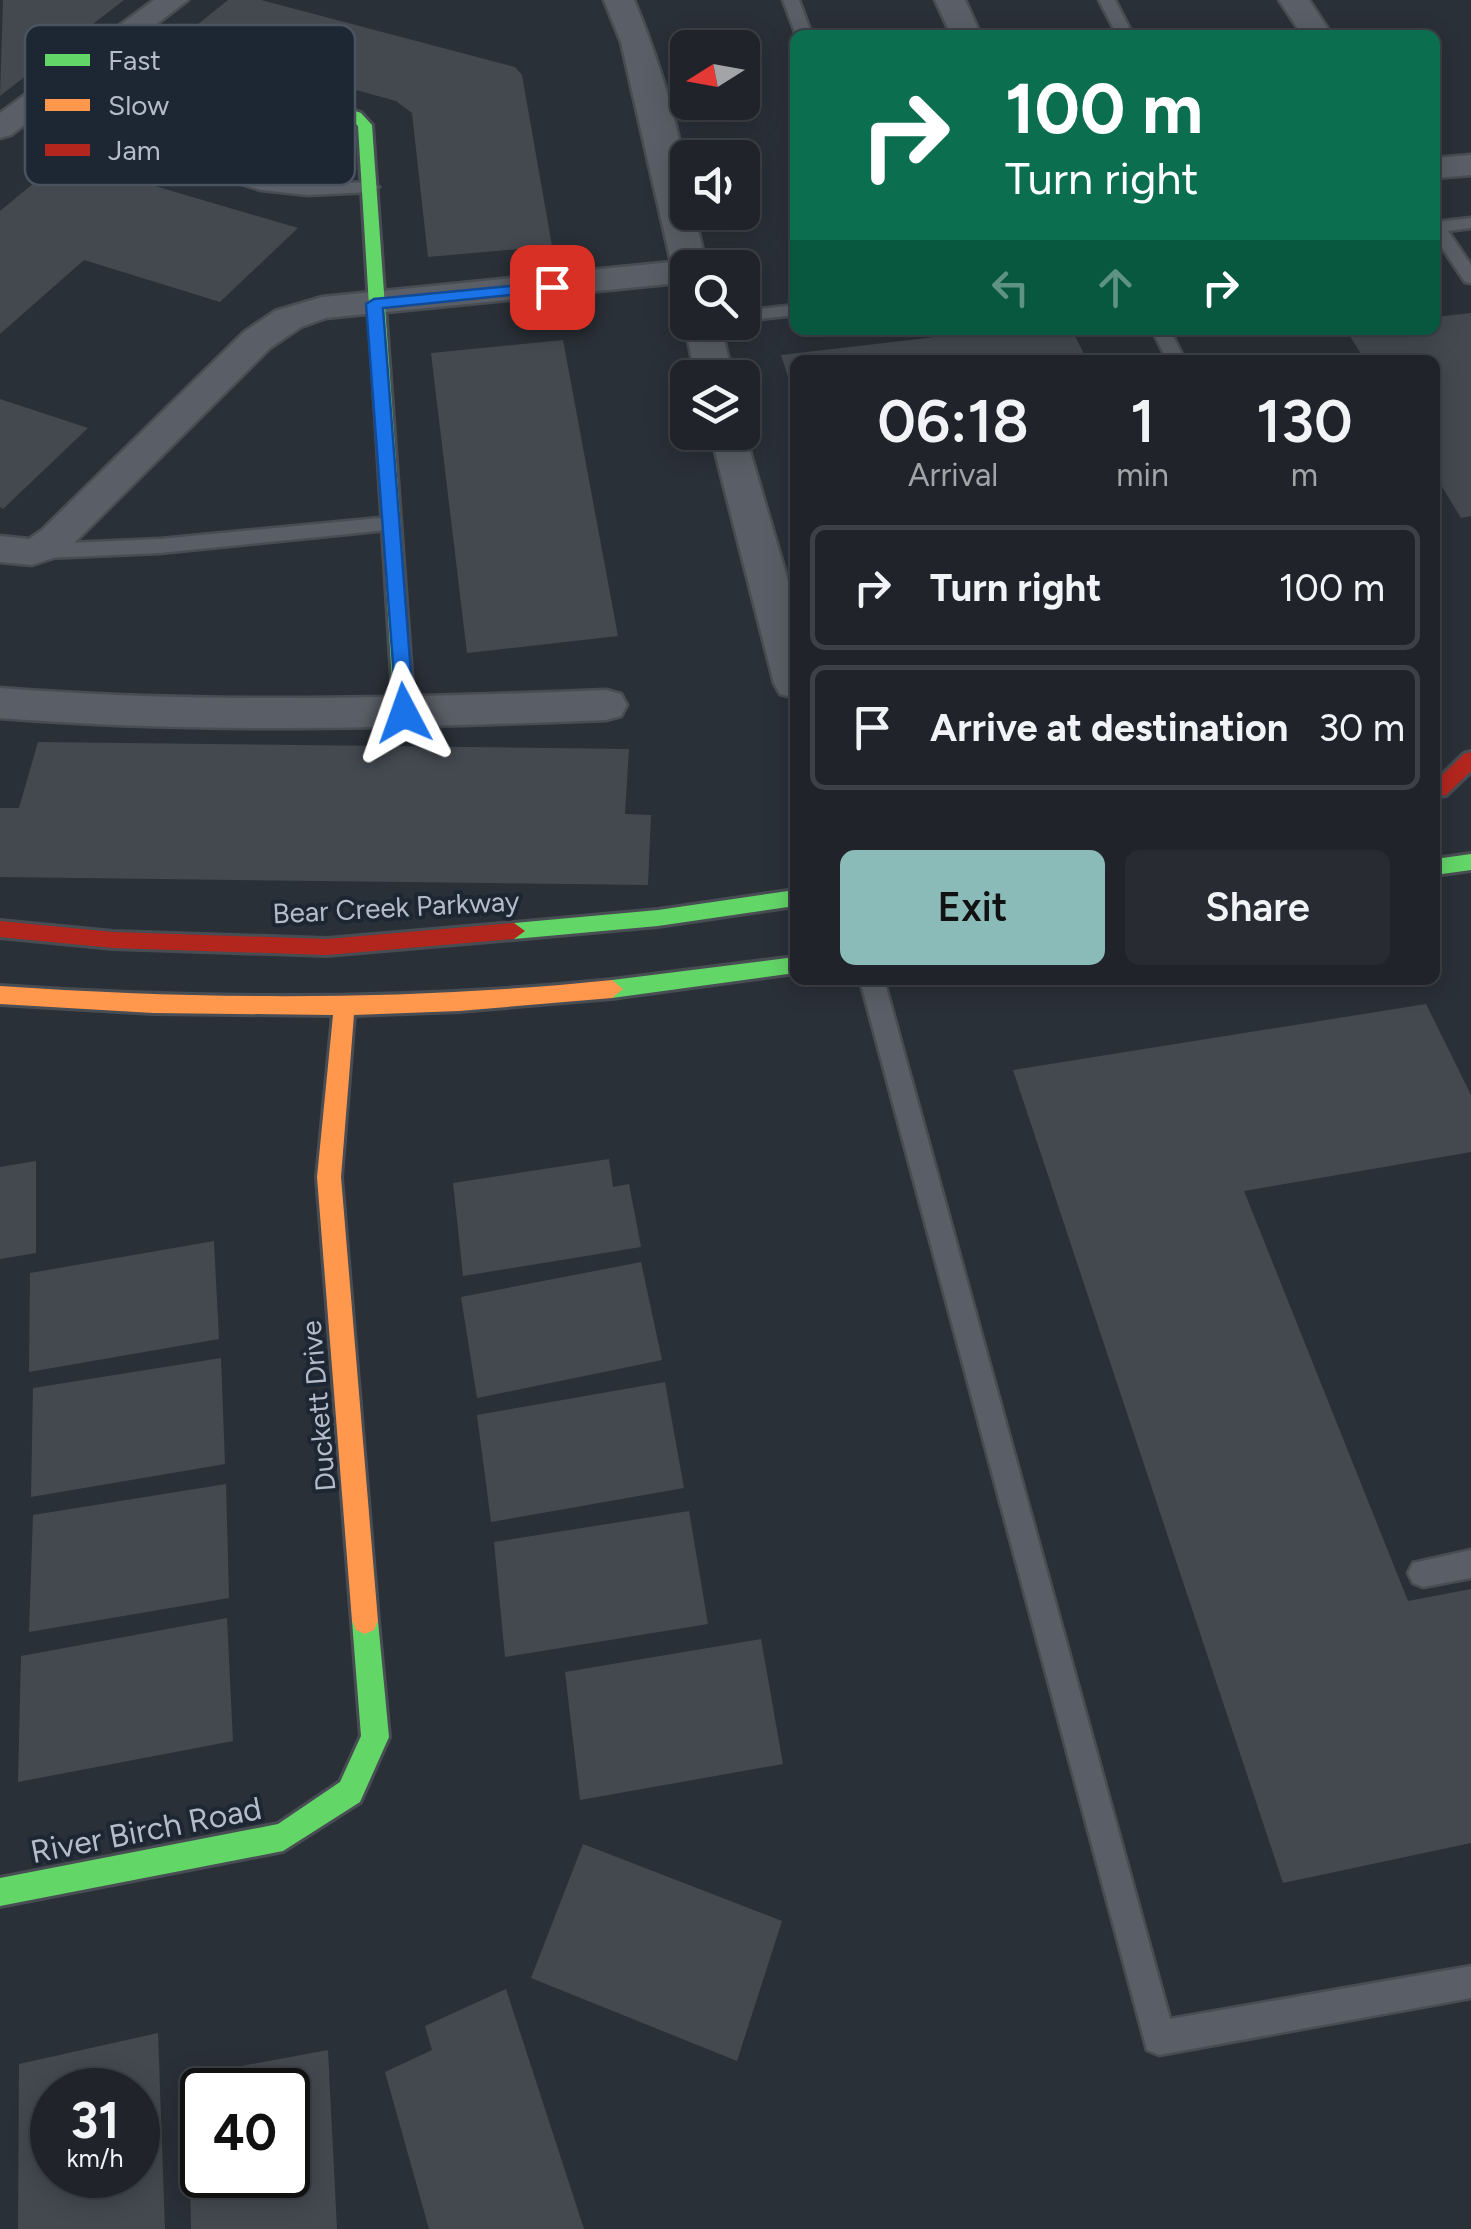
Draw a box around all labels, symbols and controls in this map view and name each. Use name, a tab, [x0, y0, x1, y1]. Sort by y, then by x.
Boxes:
legend	[25, 25, 355, 185]
north arrow	[670, 30, 760, 120]
map controls	[670, 30, 760, 450]
text: Fast	[108, 43, 161, 77]
text: 100 m	[1005, 66, 1203, 151]
icon: right	[840, 70, 970, 200]
text: Slow	[108, 88, 169, 122]
text: Jam	[108, 133, 161, 167]
button: sound	[670, 140, 760, 230]
text: Turn right	[1005, 151, 1198, 205]
pin	[510, 245, 595, 330]
button: search	[670, 250, 760, 340]
icon: arrive	[525, 260, 580, 315]
icon: left	[983, 260, 1038, 315]
icon: ahead	[1088, 260, 1143, 315]
icon: right	[1193, 260, 1248, 315]
button: layers	[670, 360, 760, 450]
text: 06:18	[877, 385, 1029, 457]
text: 1	[1130, 385, 1155, 457]
text: 130	[1256, 385, 1353, 457]
text: Arrival	[908, 456, 998, 494]
text: min	[1116, 456, 1169, 494]
text: m	[1291, 456, 1318, 494]
icon: right	[845, 560, 900, 615]
text: Turn right	[930, 565, 1102, 611]
text: 100 m	[1279, 565, 1385, 611]
position arrow	[352, 661, 456, 765]
icon: arrive	[845, 700, 900, 755]
text: Arrive at destination	[930, 705, 1288, 751]
text: 30 m	[1318, 705, 1405, 751]
button: Exit	[840, 850, 1105, 965]
button: Share	[1125, 850, 1390, 965]
street label: Bear Creek Parkway	[272, 884, 521, 930]
street label: Duckett Drive	[294, 1319, 342, 1493]
street label: River Birch Road	[27, 1789, 265, 1871]
speed limit sign: 40	[180, 2068, 310, 2198]
text: 31	[71, 2090, 119, 2151]
text: km/h	[66, 2143, 124, 2173]

